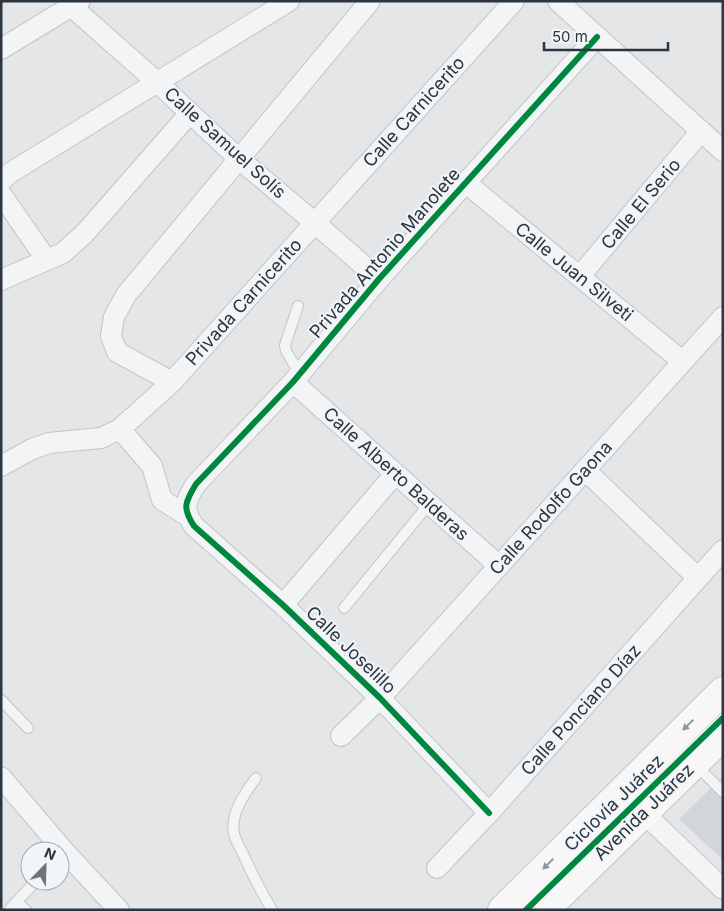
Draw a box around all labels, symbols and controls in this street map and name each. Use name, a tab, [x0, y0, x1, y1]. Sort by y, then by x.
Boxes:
scale bar	[544, 20, 668, 52]
text: 50 m	[552, 27, 588, 46]
street label: Calle Carnicerito	[358, 52, 469, 171]
street label: Calle Samuel Solís	[160, 83, 290, 203]
street label: Calle El Serio	[597, 154, 685, 253]
street label: Privada Antonio Manolete	[305, 163, 464, 342]
street label: Calle Juan Silveti	[511, 218, 637, 325]
street label: Privada Carnicerito	[181, 234, 306, 369]
street label: Calle Alberto Balderas	[319, 403, 473, 545]
street label: Calle Rodolfo Gaona	[485, 436, 616, 579]
street label: Calle Joselillo	[302, 602, 401, 698]
street label: Calle Ponciano Díaz	[516, 640, 645, 779]
one-way arrow	[682, 719, 694, 731]
street label: Ciclovía Juárez	[560, 750, 668, 855]
street label: Avenida Juárez	[589, 759, 698, 864]
north arrow	[20, 841, 70, 891]
text: N	[42, 844, 59, 863]
one-way arrow	[542, 858, 554, 870]

